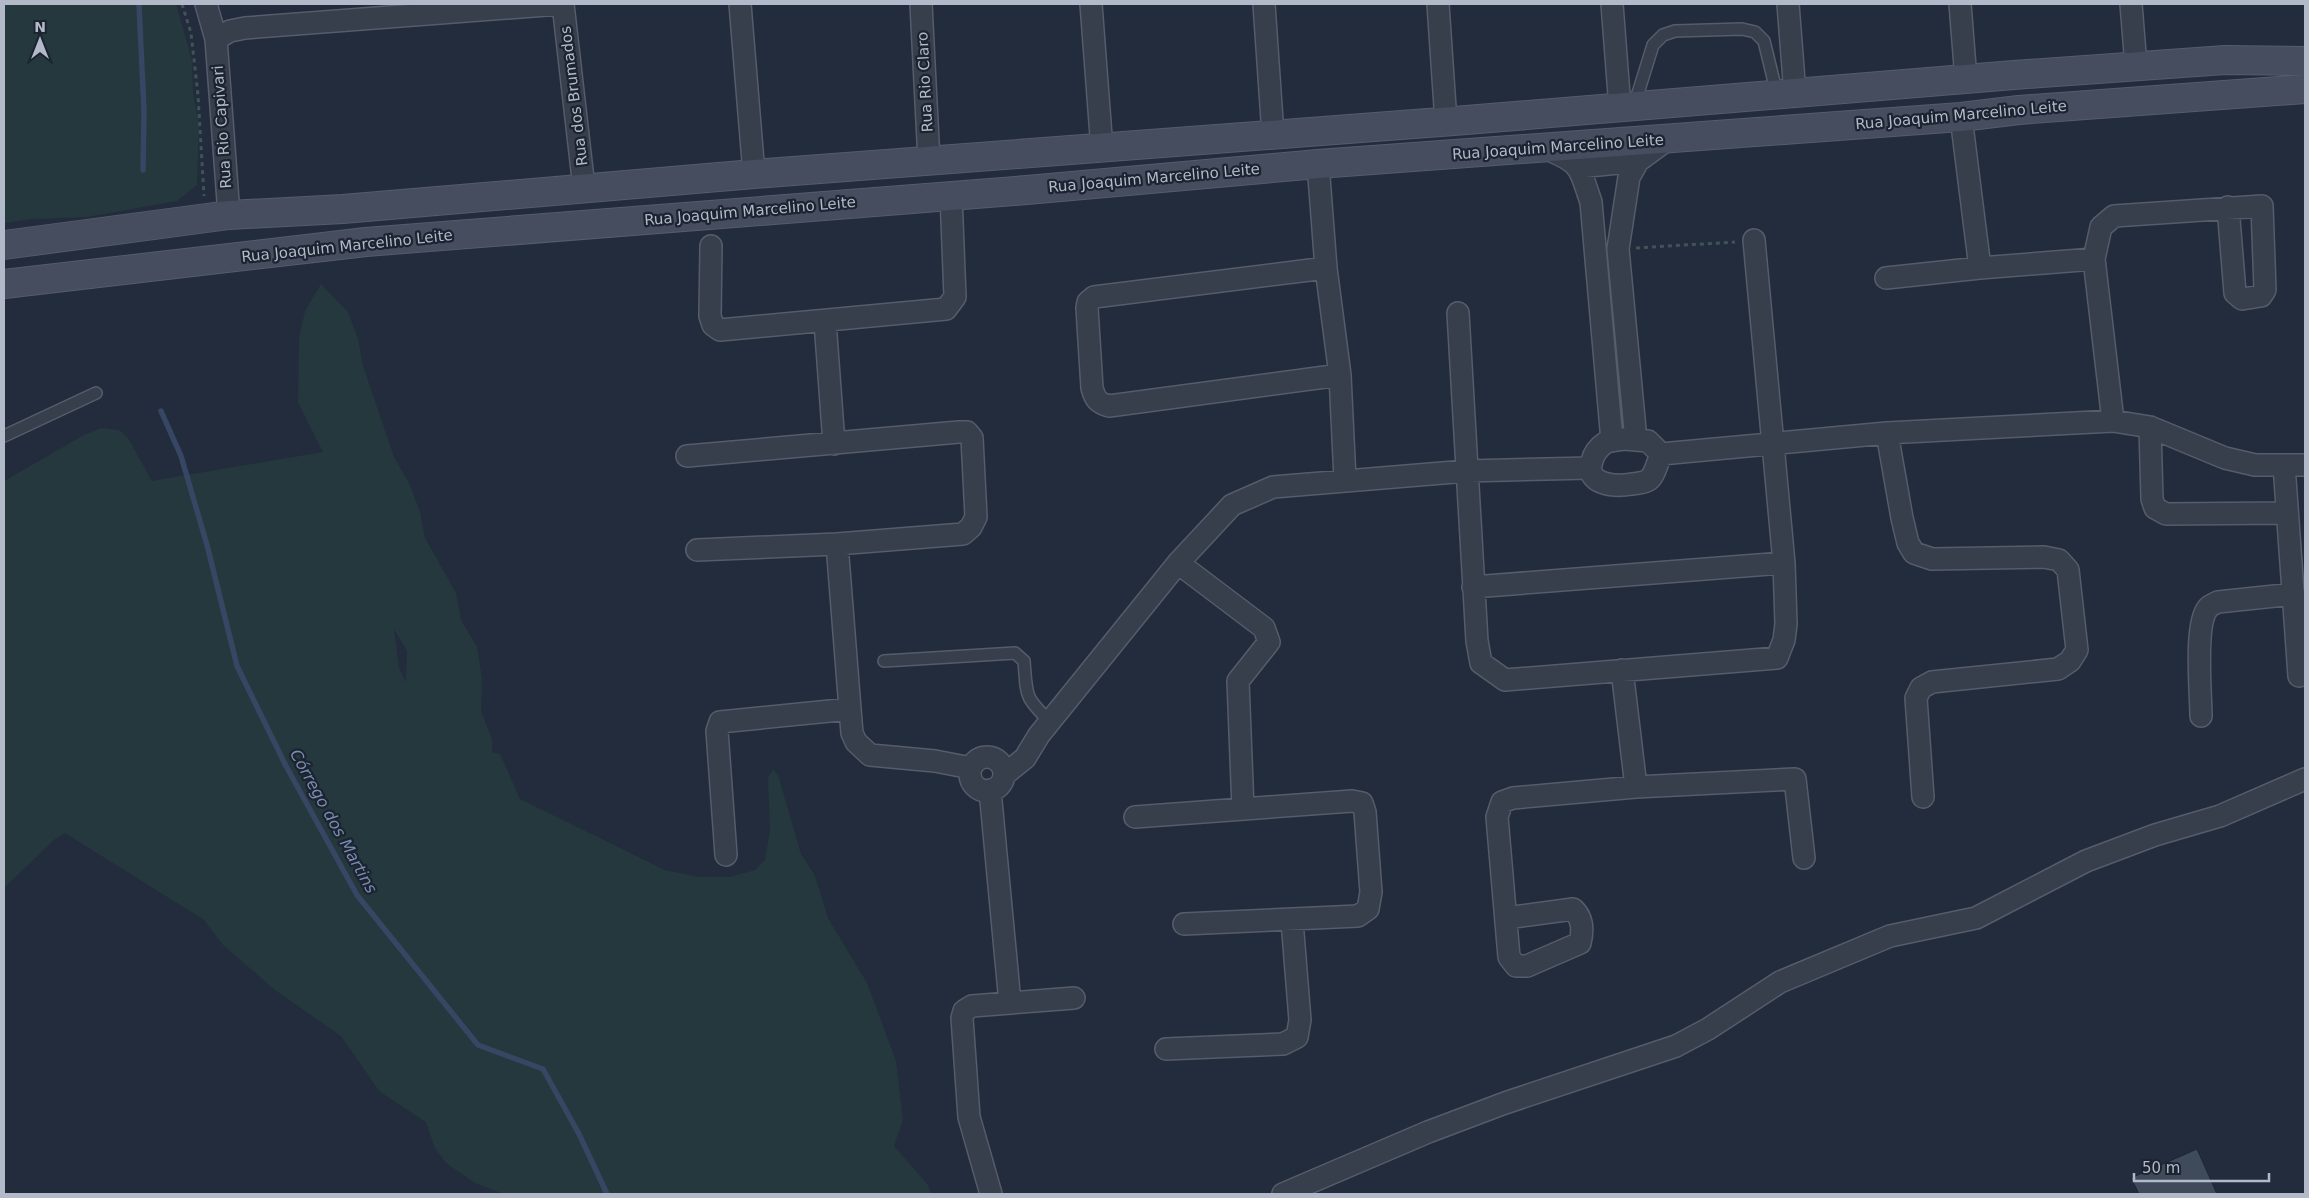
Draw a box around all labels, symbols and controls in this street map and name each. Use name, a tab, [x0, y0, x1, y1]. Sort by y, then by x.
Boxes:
north arrow	[15, 15, 65, 65]
text: N	[34, 19, 46, 35]
street label: Rua dos Brumados	[556, 25, 592, 167]
street label: Rua Rio Claro	[913, 31, 937, 133]
street label: Rua Rio Capivari	[209, 65, 235, 189]
street label: Rua Joaquim Marcelino Leite	[1854, 97, 2068, 133]
street label: Rua Joaquim Marcelino Leite	[1451, 131, 1665, 163]
street label: Rua Joaquim Marcelino Leite	[1047, 160, 1261, 196]
street label: Rua Joaquim Marcelino Leite	[643, 193, 857, 229]
street label: Rua Joaquim Marcelino Leite	[240, 226, 454, 266]
water label: Córrego dos Martins	[286, 746, 381, 897]
scale bar	[2134, 1150, 2269, 1182]
text: 50 m	[2142, 1159, 2180, 1177]

